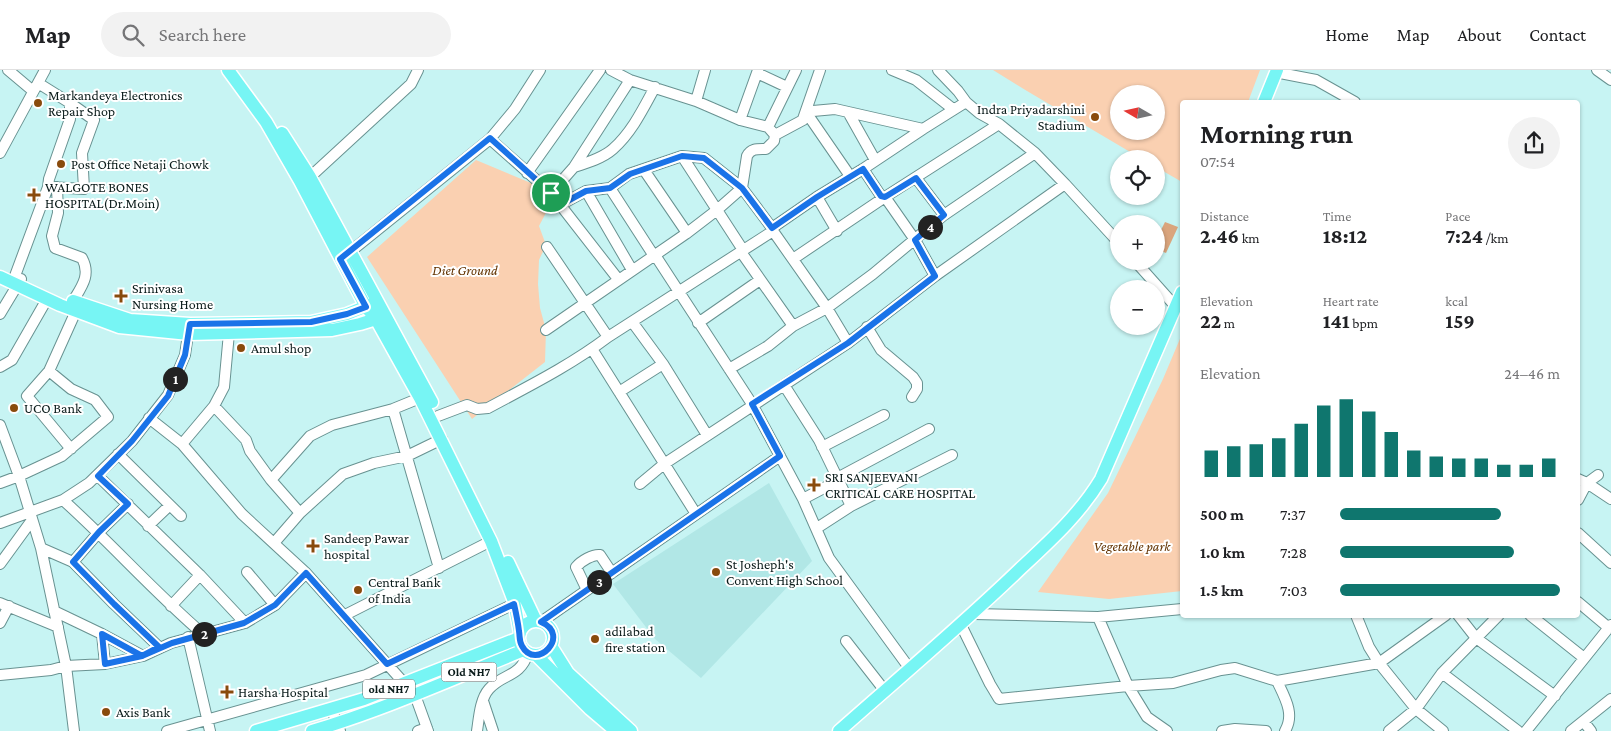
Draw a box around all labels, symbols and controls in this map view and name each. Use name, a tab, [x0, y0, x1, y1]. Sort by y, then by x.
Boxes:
search box	[101, 12, 451, 57]
text: Map	[25, 21, 71, 48]
icon: search	[119, 21, 147, 49]
text: Search here	[159, 24, 246, 45]
text: Home	[1326, 25, 1369, 45]
text: Map	[1397, 25, 1429, 45]
text: About	[1457, 25, 1501, 45]
text: Contact	[1529, 25, 1586, 45]
north arrow	[1110, 85, 1165, 140]
map controls	[1110, 85, 1165, 335]
place label: Markandeya Electronics Repair Shop	[48, 87, 183, 119]
marker: Markandeya Electronics Repair Shop	[32, 97, 44, 109]
place label: Indra Priyadarshini Stadium	[977, 101, 1085, 133]
marker: Indra Priyadarshini Stadium	[1089, 111, 1101, 123]
button: share	[1508, 117, 1560, 169]
text: Morning run	[1200, 118, 1353, 149]
button: locate	[1110, 150, 1165, 205]
text: 07:54	[1200, 153, 1235, 170]
place label: Post Office Netaji Chowk	[71, 156, 209, 173]
marker: Post Office Netaji Chowk	[55, 158, 67, 170]
pin	[530, 172, 572, 214]
place label: WALGOTE BONES HOSPITAL(Dr.Moin)	[45, 179, 160, 212]
icon: arrive	[537, 179, 565, 207]
marker: WALGOTE BONES HOSPITAL(Dr.Moin)	[27, 188, 41, 202]
text: Distance	[1200, 208, 1249, 224]
text: Time	[1323, 208, 1351, 224]
text: Pace	[1445, 208, 1471, 224]
pin: 4	[918, 214, 942, 240]
button: +	[1110, 215, 1165, 270]
text: 4	[927, 219, 934, 235]
text: 2.46	[1200, 224, 1239, 248]
text: 18:12	[1323, 224, 1367, 248]
text: 7:24	[1445, 224, 1483, 248]
text: km	[1239, 230, 1260, 246]
text: /km	[1483, 230, 1509, 246]
park label: Diet Ground	[432, 262, 498, 278]
place label: Srinivasa Nursing Home	[132, 280, 213, 312]
button: −	[1110, 280, 1165, 335]
marker: Srinivasa Nursing Home	[114, 289, 128, 303]
text: Elevation	[1200, 293, 1253, 309]
text: Heart rate	[1323, 293, 1379, 309]
text: kcal	[1445, 293, 1468, 309]
text: 22	[1200, 309, 1221, 333]
text: 141	[1323, 309, 1350, 333]
text: 159	[1445, 309, 1475, 333]
text: m	[1221, 315, 1235, 331]
text: bpm	[1350, 315, 1378, 331]
place label: Amul shop	[251, 340, 311, 356]
marker: Amul shop	[235, 342, 247, 354]
text: Elevation	[1200, 365, 1261, 382]
text: 24–46 m	[1504, 365, 1560, 382]
pin: 1	[162, 366, 188, 392]
text: 1	[173, 371, 178, 387]
place label: UCO Bank	[24, 400, 82, 416]
marker: UCO Bank	[8, 402, 20, 414]
place label: SRI SANJEEVANI CRITICAL CARE HOSPITAL	[825, 469, 975, 501]
marker: SRI SANJEEVANI CRITICAL CARE HOSPITAL	[807, 478, 821, 492]
text: 500 m	[1200, 506, 1244, 523]
text: 7:37	[1280, 506, 1306, 523]
place label: Sandeep Pawar hospital	[324, 530, 409, 562]
park label: Vegetable park	[1094, 538, 1171, 554]
marker: Sandeep Pawar hospital	[306, 539, 320, 553]
text: 1.0 km	[1200, 544, 1245, 561]
text: 7:28	[1280, 544, 1307, 561]
place label: St Josheph's Convent High School	[726, 556, 843, 588]
marker: St Josheph's Convent High School	[710, 566, 722, 578]
pin: 3	[586, 570, 612, 594]
place label: Central Bank of India	[368, 574, 441, 606]
text: 3	[596, 574, 603, 590]
text: 1.5 km	[1200, 582, 1244, 599]
text: 7:03	[1280, 582, 1307, 599]
marker: Central Bank of India	[352, 584, 364, 596]
pin: 2	[192, 622, 216, 646]
place label: adilabad fire station	[605, 623, 666, 655]
text: 2	[201, 626, 208, 642]
marker: adilabad fire station	[589, 633, 601, 645]
road number: Old NH7	[442, 662, 496, 682]
road number: old NH7	[363, 680, 415, 698]
place label: Harsha Hospital	[238, 684, 328, 700]
marker: Harsha Hospital	[220, 685, 234, 699]
place label: Axis Bank	[116, 704, 171, 720]
marker: Axis Bank	[100, 706, 112, 718]

